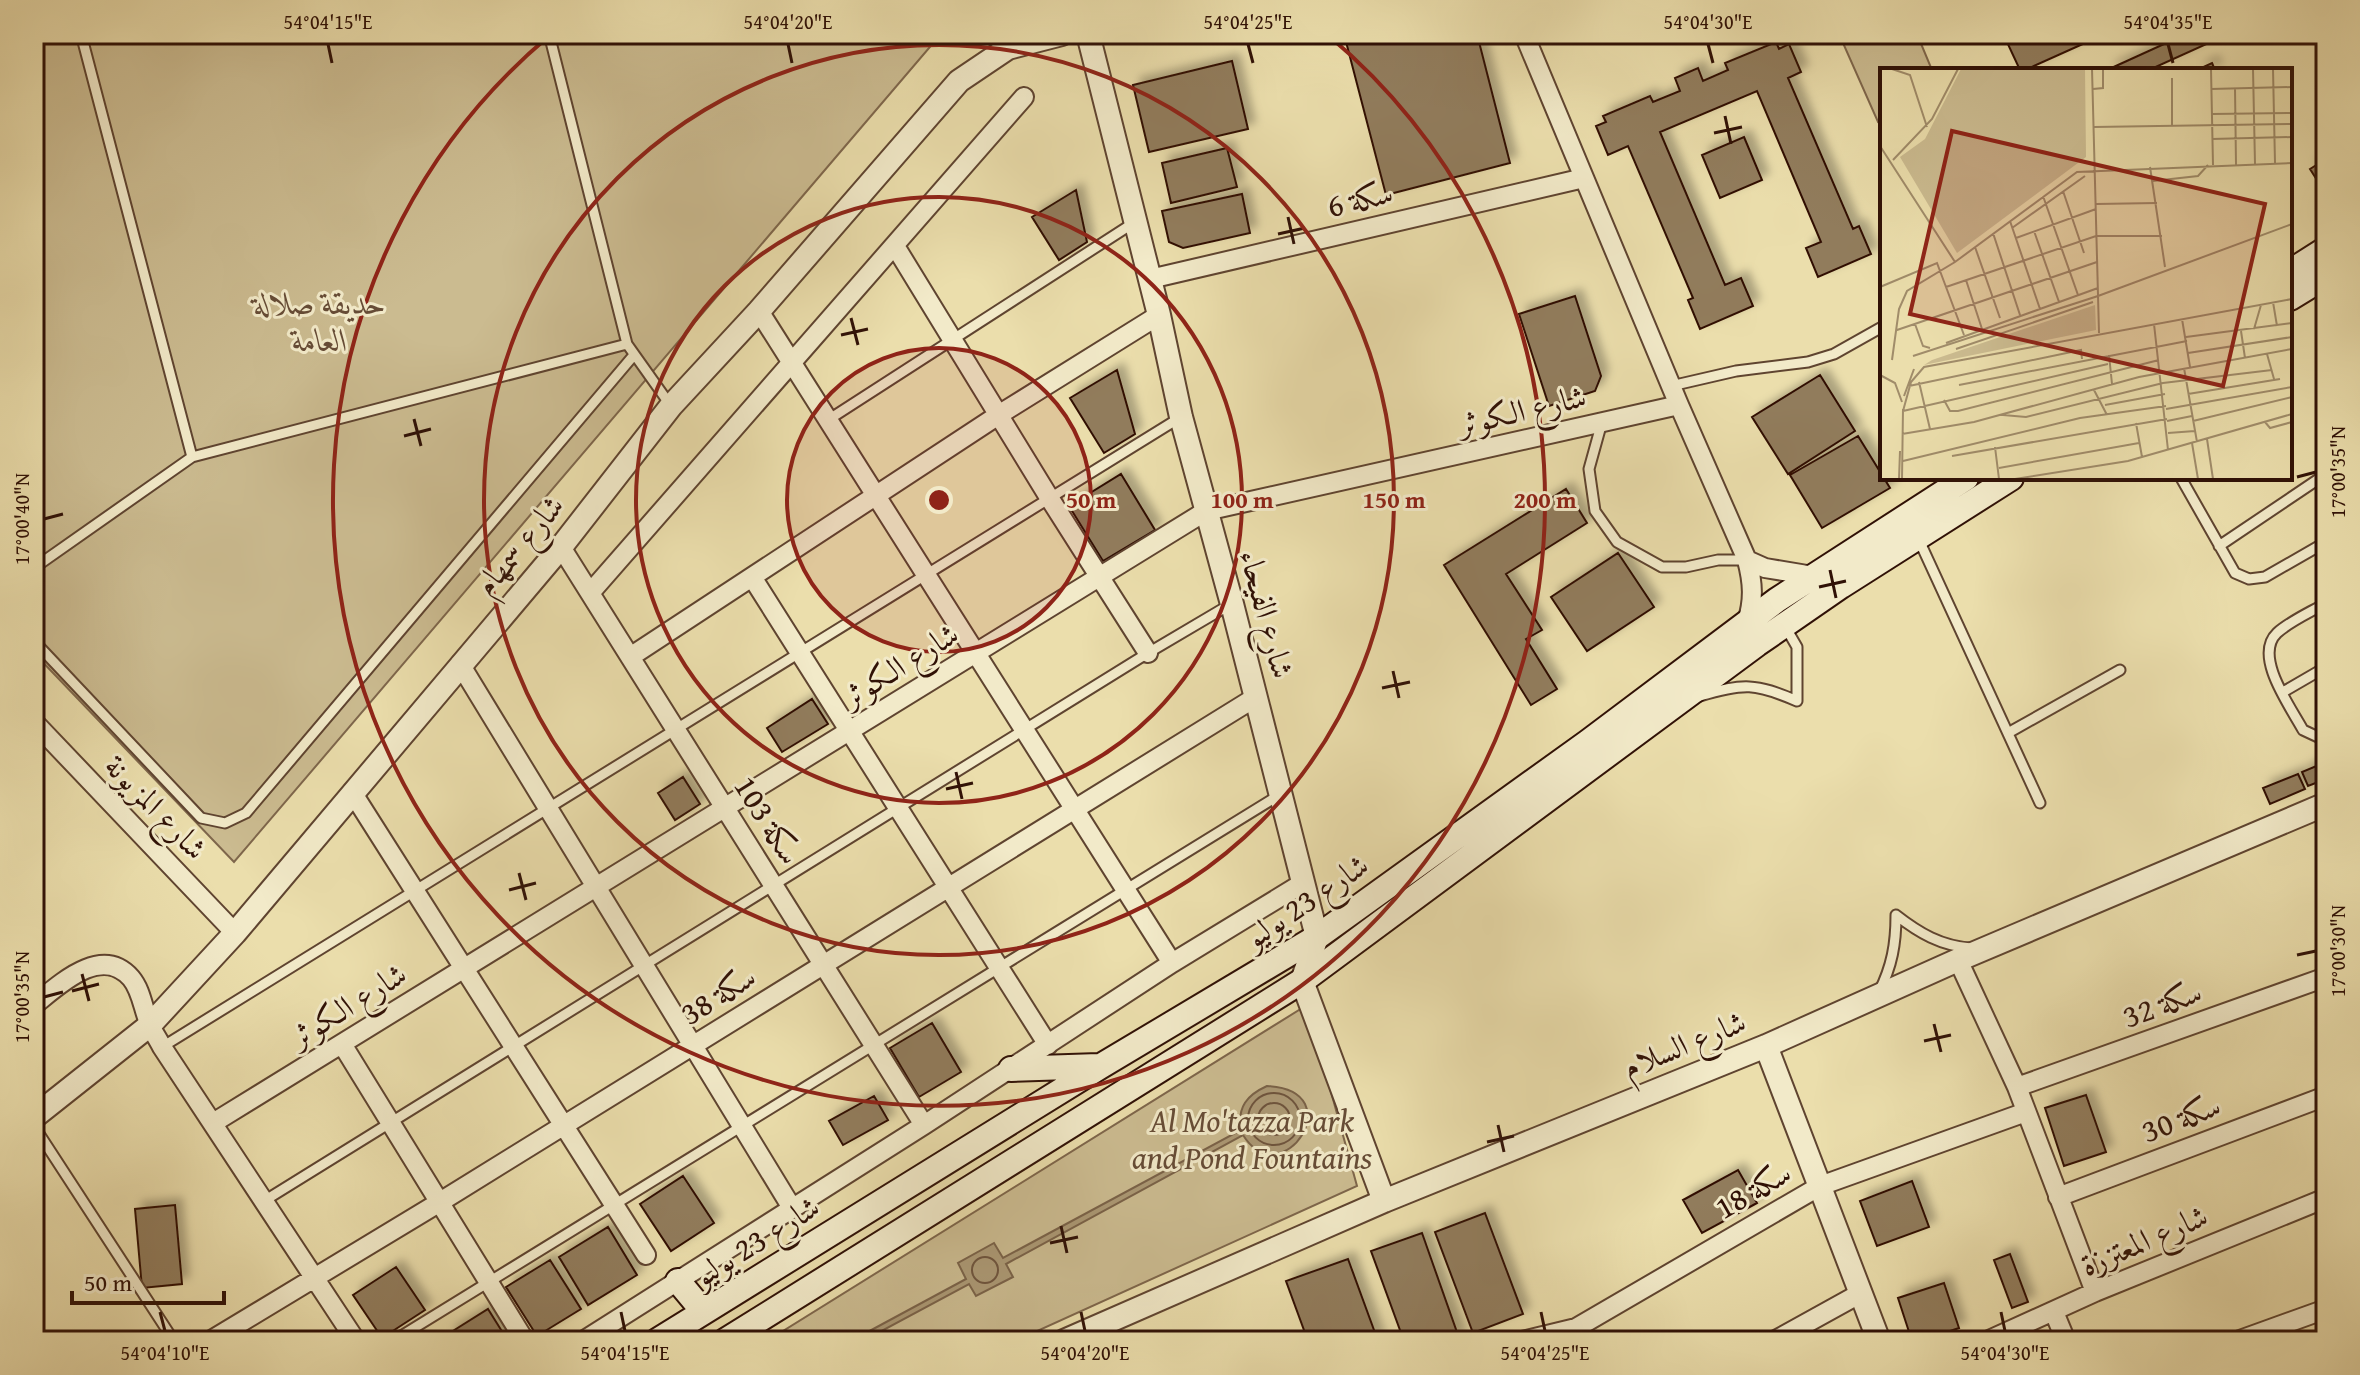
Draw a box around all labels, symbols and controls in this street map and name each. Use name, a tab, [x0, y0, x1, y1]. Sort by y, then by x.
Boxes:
text: 54°04'15"E	[284, 7, 372, 36]
text: 54°04'20"E	[744, 7, 832, 36]
text: 54°04'25"E	[1204, 7, 1292, 36]
text: 54°04'30"E	[1664, 7, 1752, 36]
text: 54°04'35"E	[2124, 7, 2212, 36]
inset map	[1880, 68, 2292, 480]
street label: سكة 6	[1322, 168, 1397, 229]
park label: حديقة صلالة العامة	[249, 279, 387, 363]
street label: شارع الكوثر	[1450, 372, 1592, 452]
text: 17°00'35"N	[2323, 426, 2352, 518]
text: 17°00'40"N	[7, 473, 36, 565]
text: 50 m	[1066, 482, 1117, 517]
text: 100 m	[1210, 482, 1274, 517]
text: 150 m	[1362, 482, 1426, 517]
text: 200 m	[1513, 482, 1577, 517]
street label: شارع سمهام	[462, 484, 579, 609]
centre of rings	[925, 486, 953, 514]
street label: شارع الفيحاء	[1224, 544, 1307, 685]
street label: شارع الكوثر	[829, 610, 970, 724]
street label: شارع المزيونة	[91, 743, 219, 873]
street label: سكة 103	[723, 766, 814, 873]
street label: شارع 23 يوليو	[1231, 841, 1380, 965]
text: 17°00'30"N	[2323, 905, 2352, 997]
street label: شارع الكوثر	[277, 950, 418, 1064]
text: 17°00'35"N	[7, 951, 36, 1043]
street label: سكة 38	[671, 953, 765, 1036]
street label: سكة 32	[2115, 967, 2208, 1040]
street label: شارع السلام	[1615, 997, 1755, 1094]
street label: سكة 30	[2134, 1081, 2227, 1154]
park label: Al Mo'tazza Park and Pond Fountains	[1132, 1097, 1373, 1181]
street label: سكة 18	[1706, 1149, 1800, 1230]
street label: شارع 23 يوليو	[681, 1183, 831, 1303]
street label: شارع المعتززة	[2073, 1192, 2217, 1291]
scale bar	[72, 1255, 224, 1305]
text: 50 m	[84, 1265, 132, 1300]
text: 54°04'10"E	[121, 1338, 209, 1367]
text: 54°04'15"E	[581, 1338, 669, 1367]
text: 54°04'20"E	[1041, 1338, 1129, 1367]
text: 54°04'25"E	[1501, 1338, 1589, 1367]
text: 54°04'30"E	[1961, 1338, 2049, 1367]

